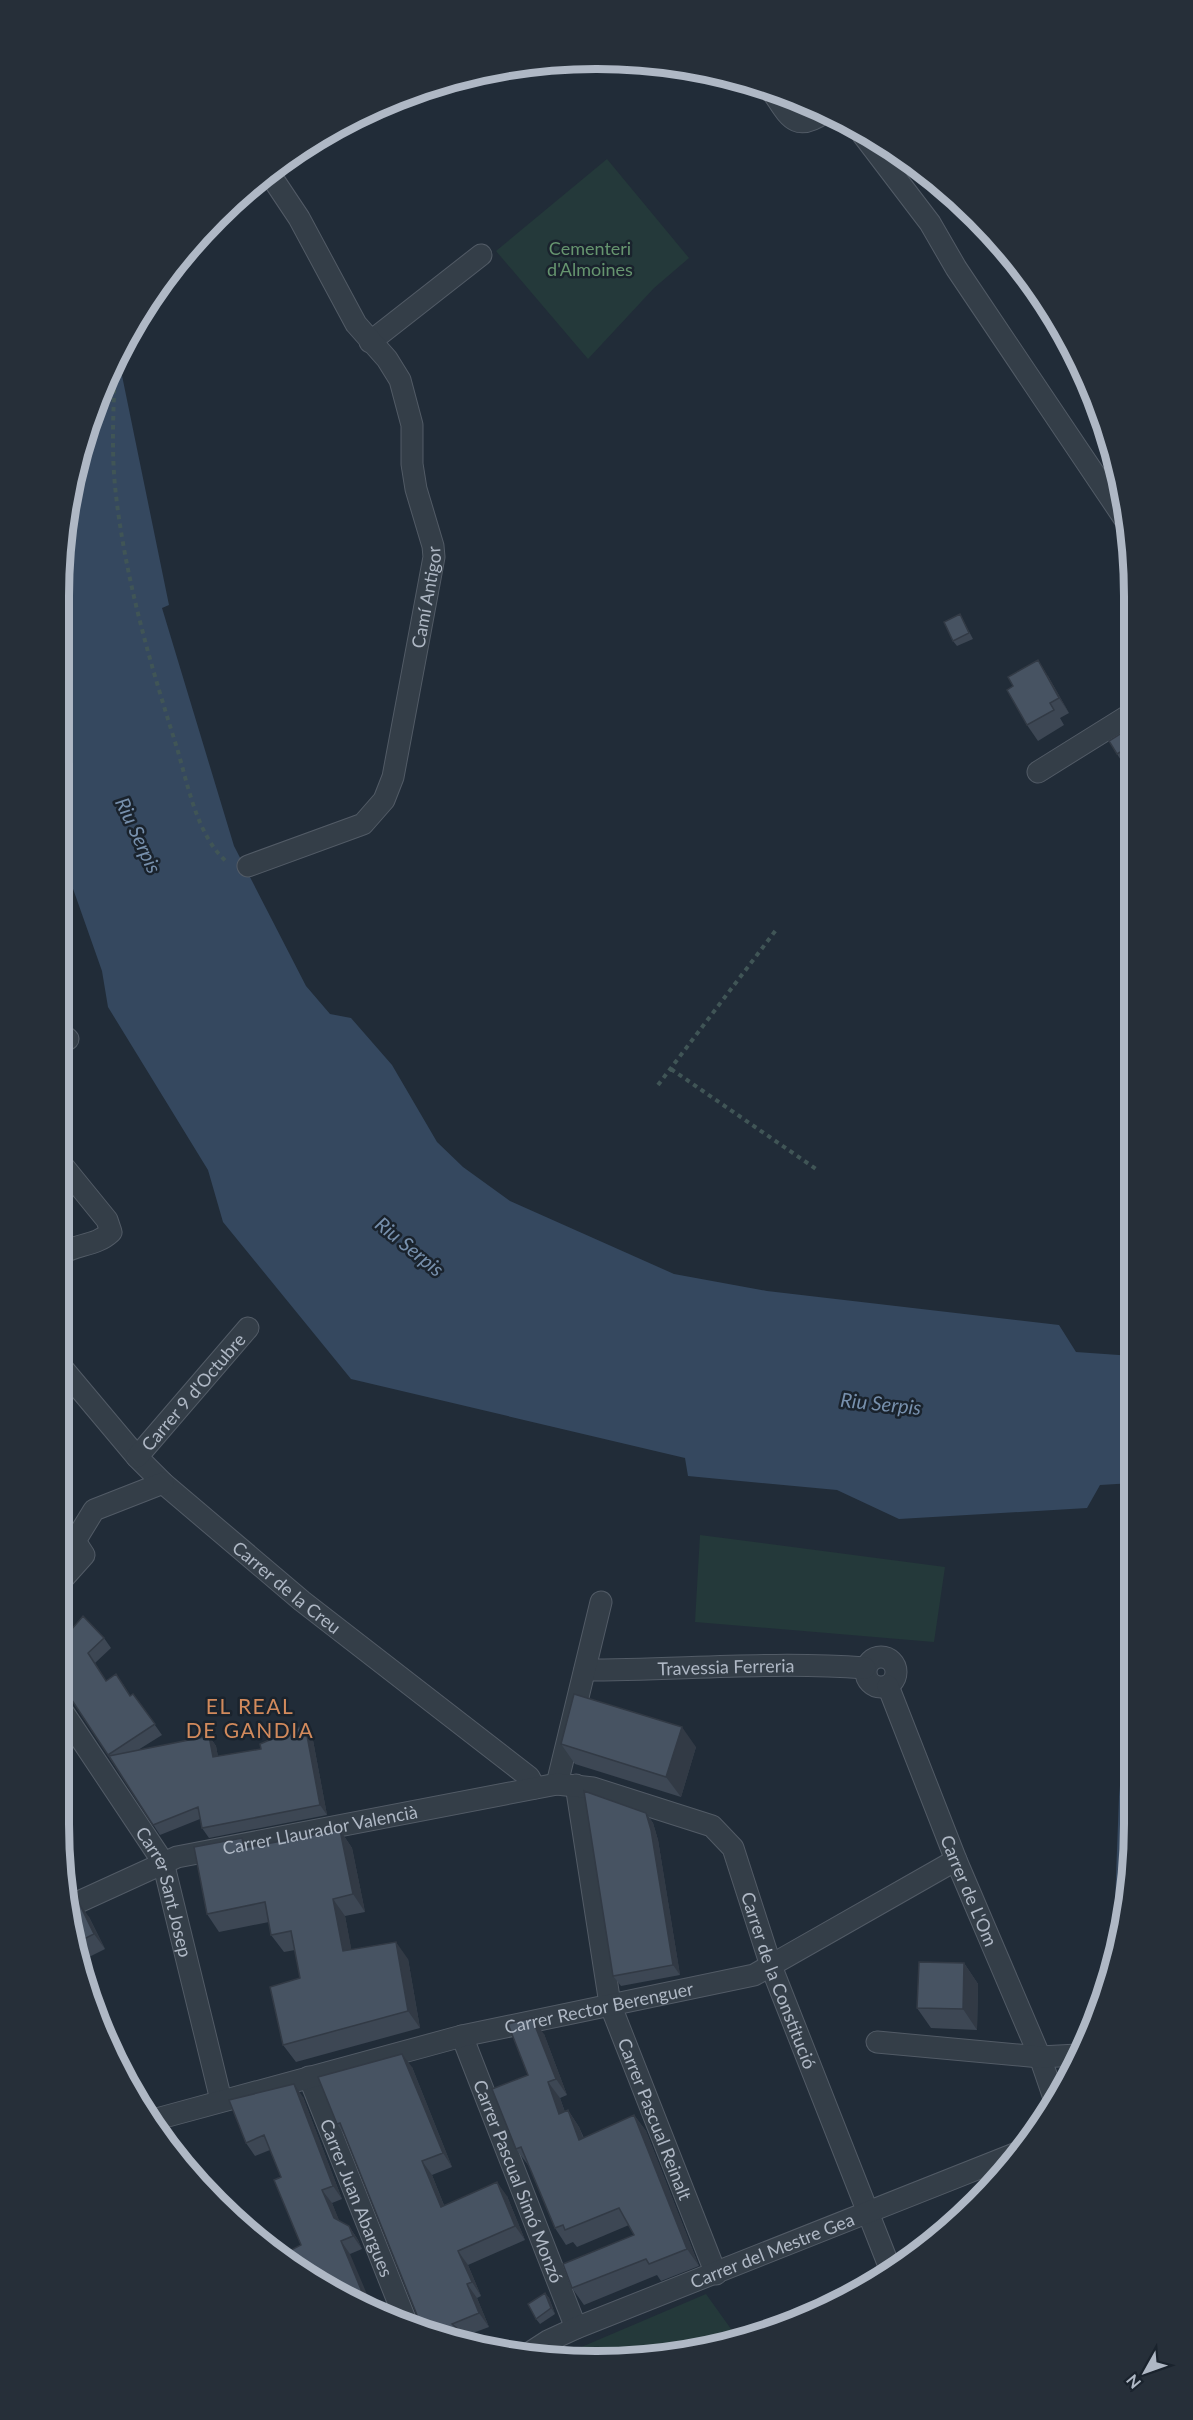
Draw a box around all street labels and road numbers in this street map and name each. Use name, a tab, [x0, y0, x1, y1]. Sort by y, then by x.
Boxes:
street label: Camí Antigor	[406, 545, 446, 650]
street label: Carrer 9 d'Octubre	[136, 1329, 250, 1455]
street label: Carrer de la Creu	[228, 1536, 345, 1638]
street label: Travessia Ferreria	[657, 1654, 794, 1680]
street label: Carrer Llaurador Valencià	[221, 1800, 419, 1859]
street label: Carrer Sant Josep	[131, 1822, 197, 1959]
street label: Carrer de L'Om	[936, 1832, 1002, 1949]
street label: Carrer de la Constitució	[737, 1889, 821, 2072]
street label: Carrer Rector Berenguer	[502, 1977, 696, 2038]
street label: Carrer Pascual Reinalt	[613, 2035, 697, 2203]
street label: Carrer Pascual Simó Monzó	[469, 2077, 568, 2286]
street label: Carrer Juan Abargues	[316, 2116, 398, 2280]
street label: Carrer del Mestre Gea	[687, 2208, 857, 2293]

